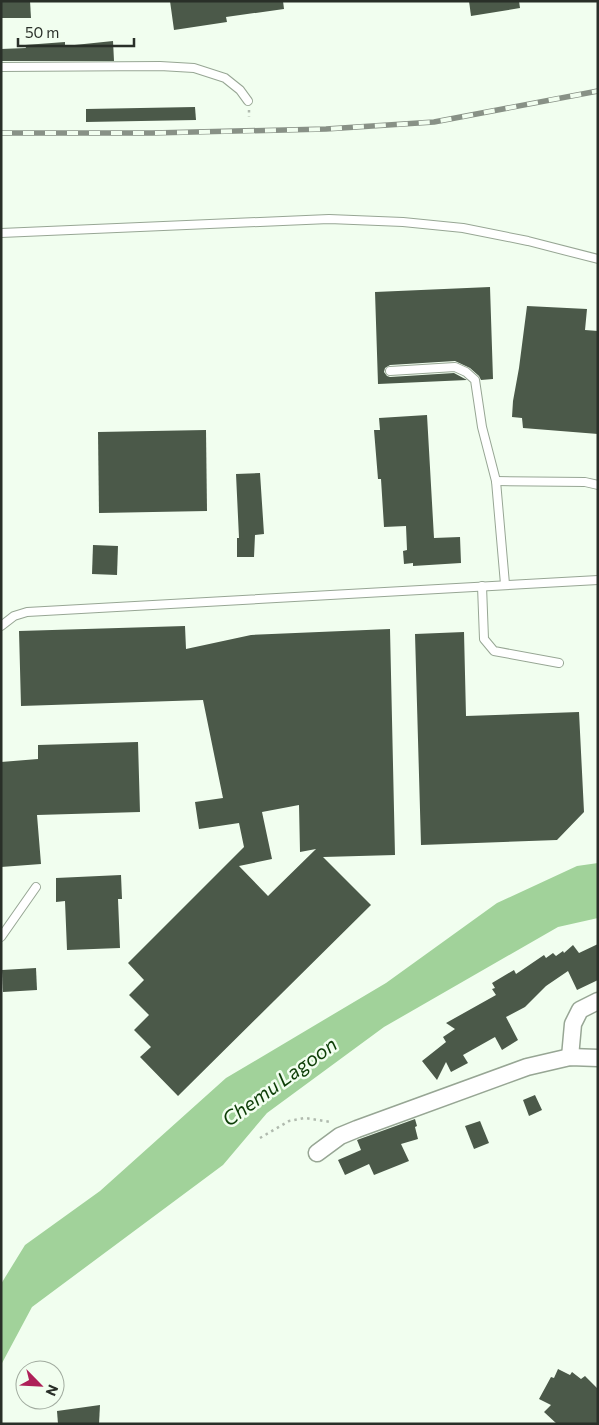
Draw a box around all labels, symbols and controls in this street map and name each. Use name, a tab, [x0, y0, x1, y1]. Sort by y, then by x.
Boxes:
scale bar	[18, 15, 134, 47]
text: 50 m	[25, 23, 59, 41]
water label: Chemu Lagoon	[217, 1031, 341, 1131]
north arrow	[15, 1360, 65, 1410]
text: N	[42, 1382, 62, 1399]

